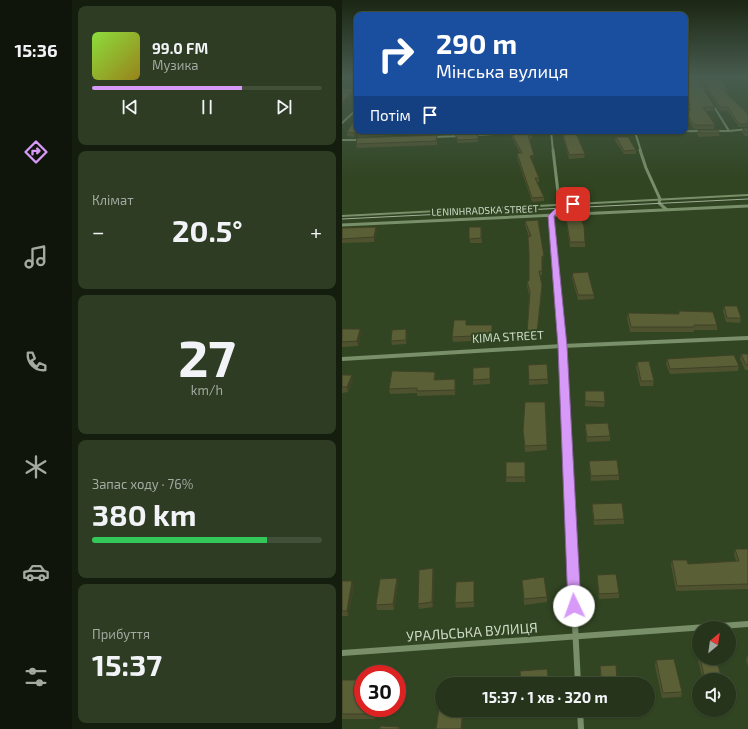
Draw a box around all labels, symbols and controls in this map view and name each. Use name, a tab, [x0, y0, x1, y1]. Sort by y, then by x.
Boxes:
text: 290 m	[436, 26, 517, 60]
icon: right	[370, 28, 422, 80]
text: 15:36	[14, 39, 58, 61]
text: 99.0 FM	[152, 39, 208, 57]
text: Музика	[152, 57, 199, 73]
text: Мінська вулиця	[436, 60, 569, 82]
icon: previous	[119, 96, 141, 118]
icon: pause	[196, 96, 218, 118]
icon: next	[273, 96, 295, 118]
icon: arrive	[419, 104, 441, 126]
text: Потім	[370, 106, 411, 124]
icon: directions	[22, 138, 50, 166]
pin	[556, 187, 590, 221]
text: Клімат	[92, 192, 134, 208]
icon: arrive	[562, 193, 584, 215]
street label: LENINHRADSKA STREET	[431, 202, 539, 218]
text: 20.5°	[172, 212, 243, 248]
text: −	[92, 218, 105, 244]
text: +	[310, 218, 322, 244]
icon: music	[22, 243, 50, 271]
text: 27	[178, 325, 236, 387]
street label: KIMA STREET	[472, 327, 544, 345]
icon: phone	[22, 348, 50, 376]
text: km/h	[191, 382, 223, 398]
icon: climate	[22, 453, 50, 481]
text: Запас ходу · 76%	[92, 476, 193, 492]
text: 380 km	[92, 496, 196, 532]
icon: car	[22, 558, 50, 586]
position arrow	[553, 585, 595, 627]
street label: УРАЛЬСЬКА ВУЛИЦЯ	[406, 618, 538, 645]
north arrow	[692, 621, 736, 665]
map controls	[692, 621, 736, 717]
text: Прибуття	[92, 626, 150, 642]
text: 15:37	[92, 646, 162, 682]
icon: filters	[22, 663, 50, 691]
speed limit sign: 30	[354, 665, 406, 717]
button: sound	[692, 673, 736, 717]
text: 15:37 · 1 хв · 320 m	[482, 688, 608, 706]

